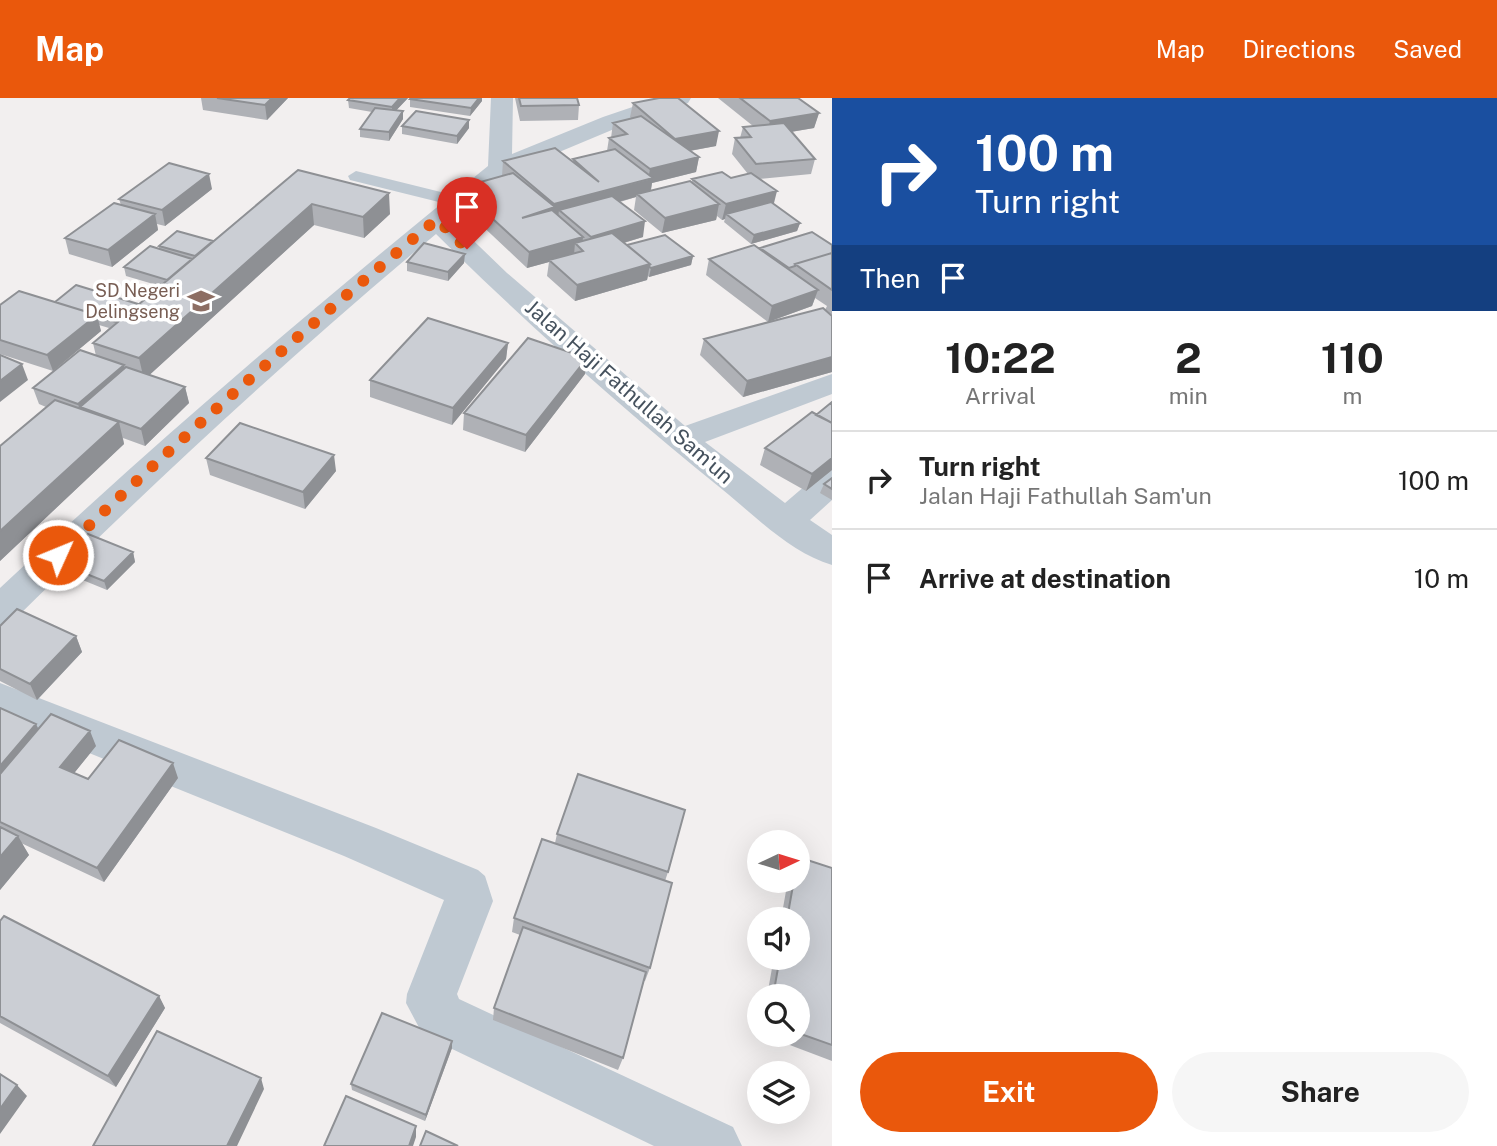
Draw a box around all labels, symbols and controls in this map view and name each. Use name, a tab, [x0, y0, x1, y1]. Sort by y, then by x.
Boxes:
text: Map	[35, 30, 104, 68]
text: Map	[1156, 35, 1205, 63]
text: Directions	[1243, 35, 1355, 63]
text: Saved	[1393, 35, 1462, 63]
text: 100 m	[975, 124, 1114, 182]
icon: right	[860, 126, 951, 217]
pin	[437, 177, 497, 249]
text: Turn right	[975, 183, 1120, 220]
icon: arrive	[448, 188, 486, 226]
icon: arrive	[934, 259, 972, 297]
text: Then	[860, 263, 920, 294]
place label: SD Negeri Delingseng	[85, 280, 180, 322]
school or university icon: SD Negeri Delingseng	[186, 286, 216, 316]
street label: Jalan Haji Fathullah Sam'un	[520, 295, 738, 489]
text: 10:22	[945, 333, 1056, 382]
text: 2	[1175, 333, 1202, 382]
text: 110	[1321, 333, 1384, 382]
text: Arrival	[965, 382, 1036, 409]
text: min	[1169, 382, 1208, 409]
text: m	[1342, 382, 1362, 409]
text: Turn right	[919, 451, 1041, 482]
icon: right	[860, 461, 898, 499]
text: 100 m	[1398, 465, 1469, 496]
text: Jalan Haji Fathullah Sam'un	[919, 482, 1212, 509]
position arrow	[21, 518, 95, 592]
icon: arrive	[860, 559, 898, 597]
text: Arrive at destination	[919, 563, 1171, 594]
text: 10 m	[1414, 563, 1469, 594]
north arrow	[747, 830, 810, 892]
map controls	[747, 830, 810, 1124]
button: sound	[747, 907, 810, 970]
button: search	[747, 984, 810, 1047]
button: Exit	[860, 1052, 1158, 1132]
button: Share	[1172, 1052, 1469, 1132]
button: layers	[747, 1061, 810, 1124]

